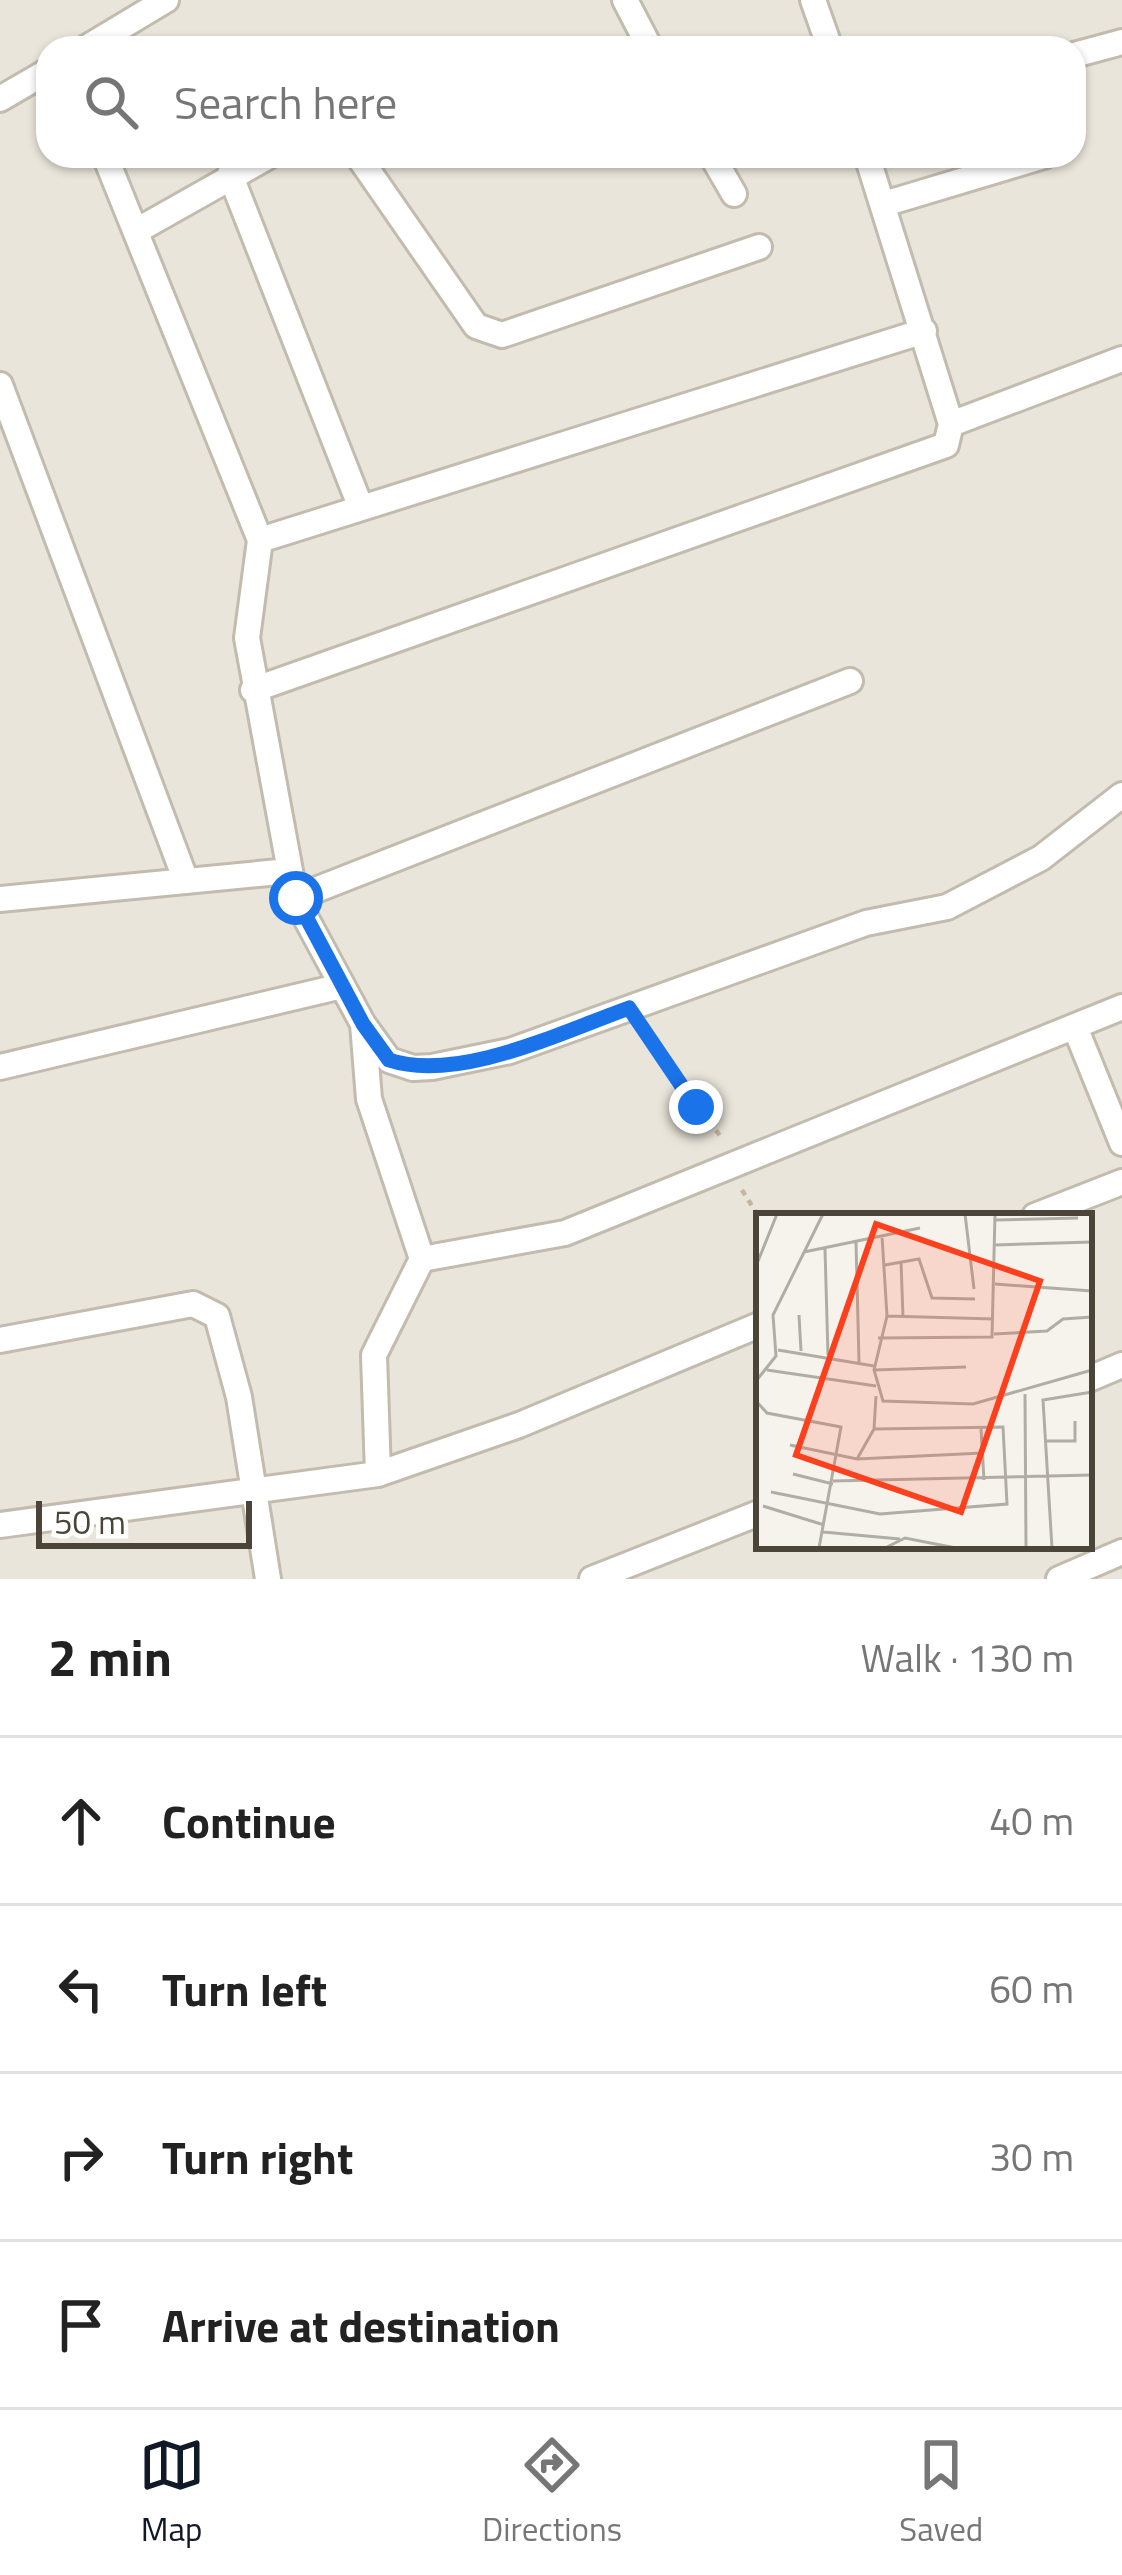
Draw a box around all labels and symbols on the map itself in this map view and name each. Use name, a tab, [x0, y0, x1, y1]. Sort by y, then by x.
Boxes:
route start	[269, 871, 323, 925]
route end	[669, 1080, 723, 1134]
inset map	[756, 1213, 1092, 1549]
scale bar	[36, 1495, 252, 1548]

